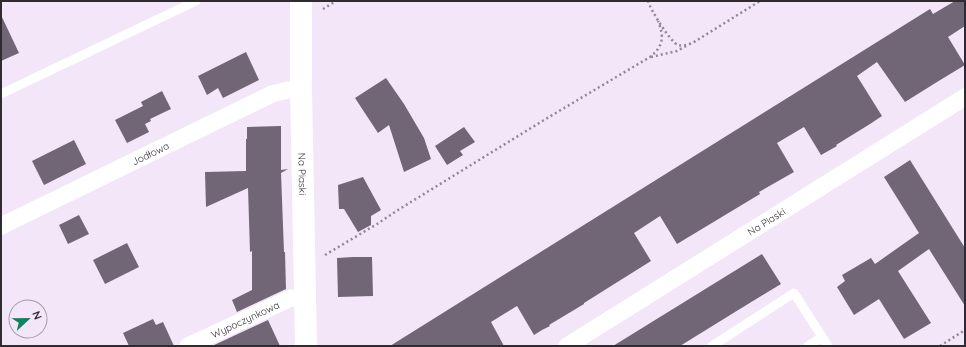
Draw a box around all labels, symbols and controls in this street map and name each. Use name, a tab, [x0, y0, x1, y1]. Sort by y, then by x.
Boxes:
street label: Jodłowa	[130, 139, 171, 168]
street label: Na Piaski	[295, 153, 309, 195]
street label: Na Piaski	[745, 205, 788, 239]
street label: Wypoczynkowa	[209, 298, 281, 341]
north arrow	[8, 299, 48, 339]
text: N	[29, 309, 45, 322]

